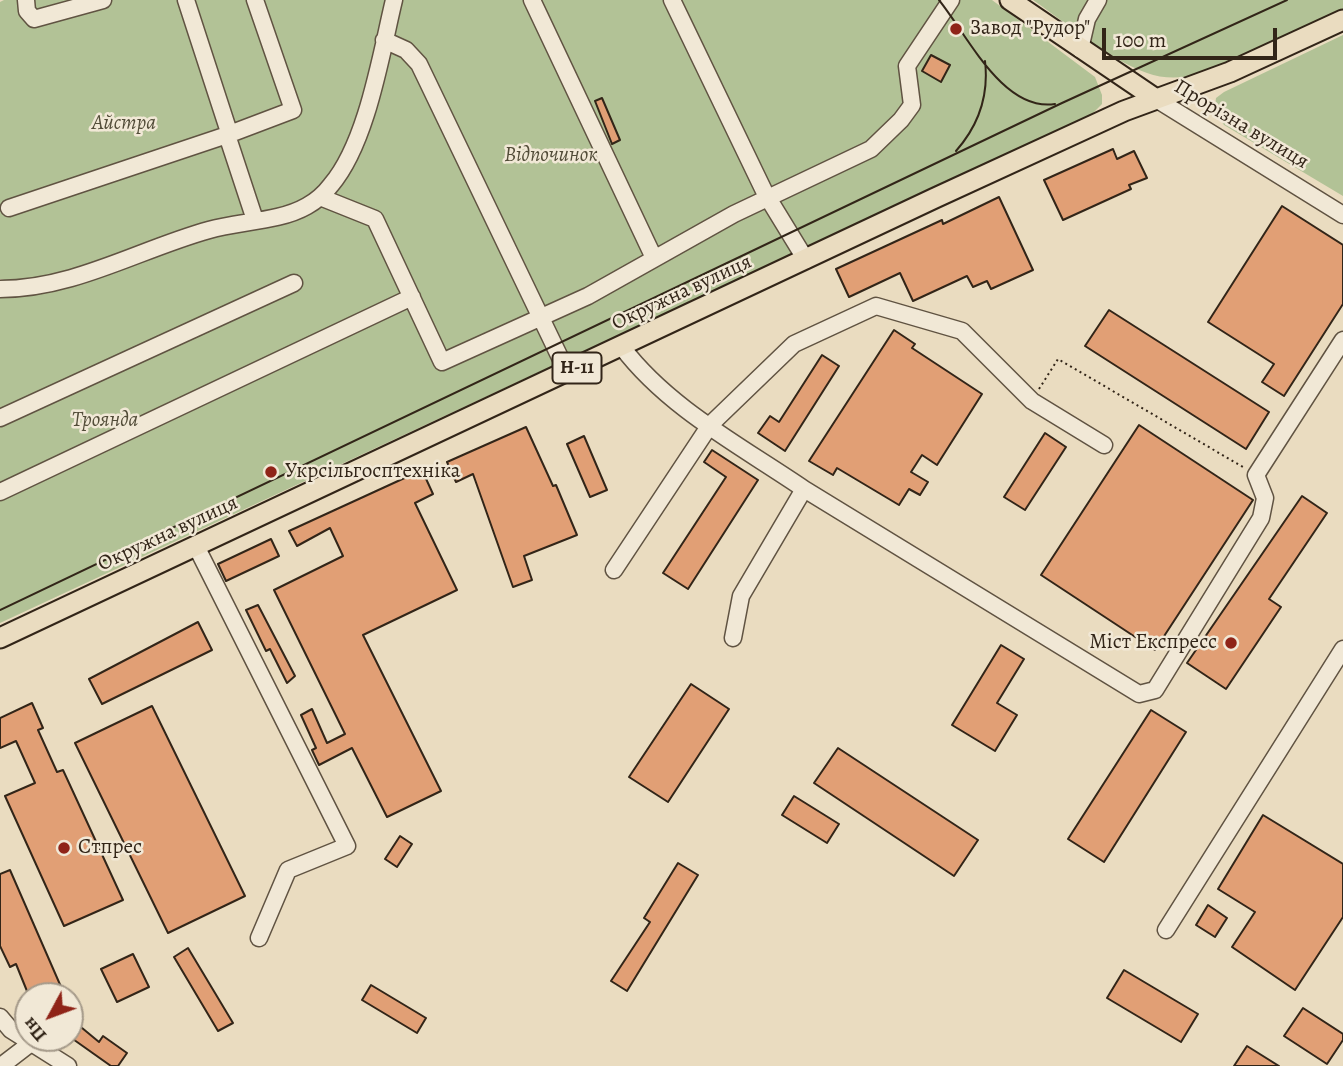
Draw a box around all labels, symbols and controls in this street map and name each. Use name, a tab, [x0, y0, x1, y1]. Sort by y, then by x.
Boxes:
scale bar	[1105, 14, 1280, 58]
place label: Завод "Рудор"	[970, 16, 1090, 42]
marker: Завод "Рудор"	[948, 21, 964, 37]
text: 100 m	[1115, 26, 1166, 54]
street label: Прорізна вулиця	[1169, 75, 1313, 175]
park label: Айстра	[92, 111, 156, 137]
park label: Відпочинок	[504, 143, 598, 169]
street label: Окружна вулиця	[608, 250, 756, 336]
road number: Н-11	[552, 352, 602, 384]
park label: Троянда	[72, 408, 138, 434]
place label: Укрсільгосптехніка	[285, 459, 460, 485]
marker: Укрсільгосптехніка	[263, 464, 279, 480]
street label: Окружна вулиця	[94, 491, 242, 577]
place label: Міст Експресс	[1089, 630, 1217, 656]
marker: Міст Експресс	[1223, 635, 1239, 651]
place label: Стпрес	[78, 835, 142, 861]
marker: Стпрес	[56, 840, 72, 856]
north arrow	[14, 982, 84, 1052]
text: Пн	[17, 1012, 53, 1047]

